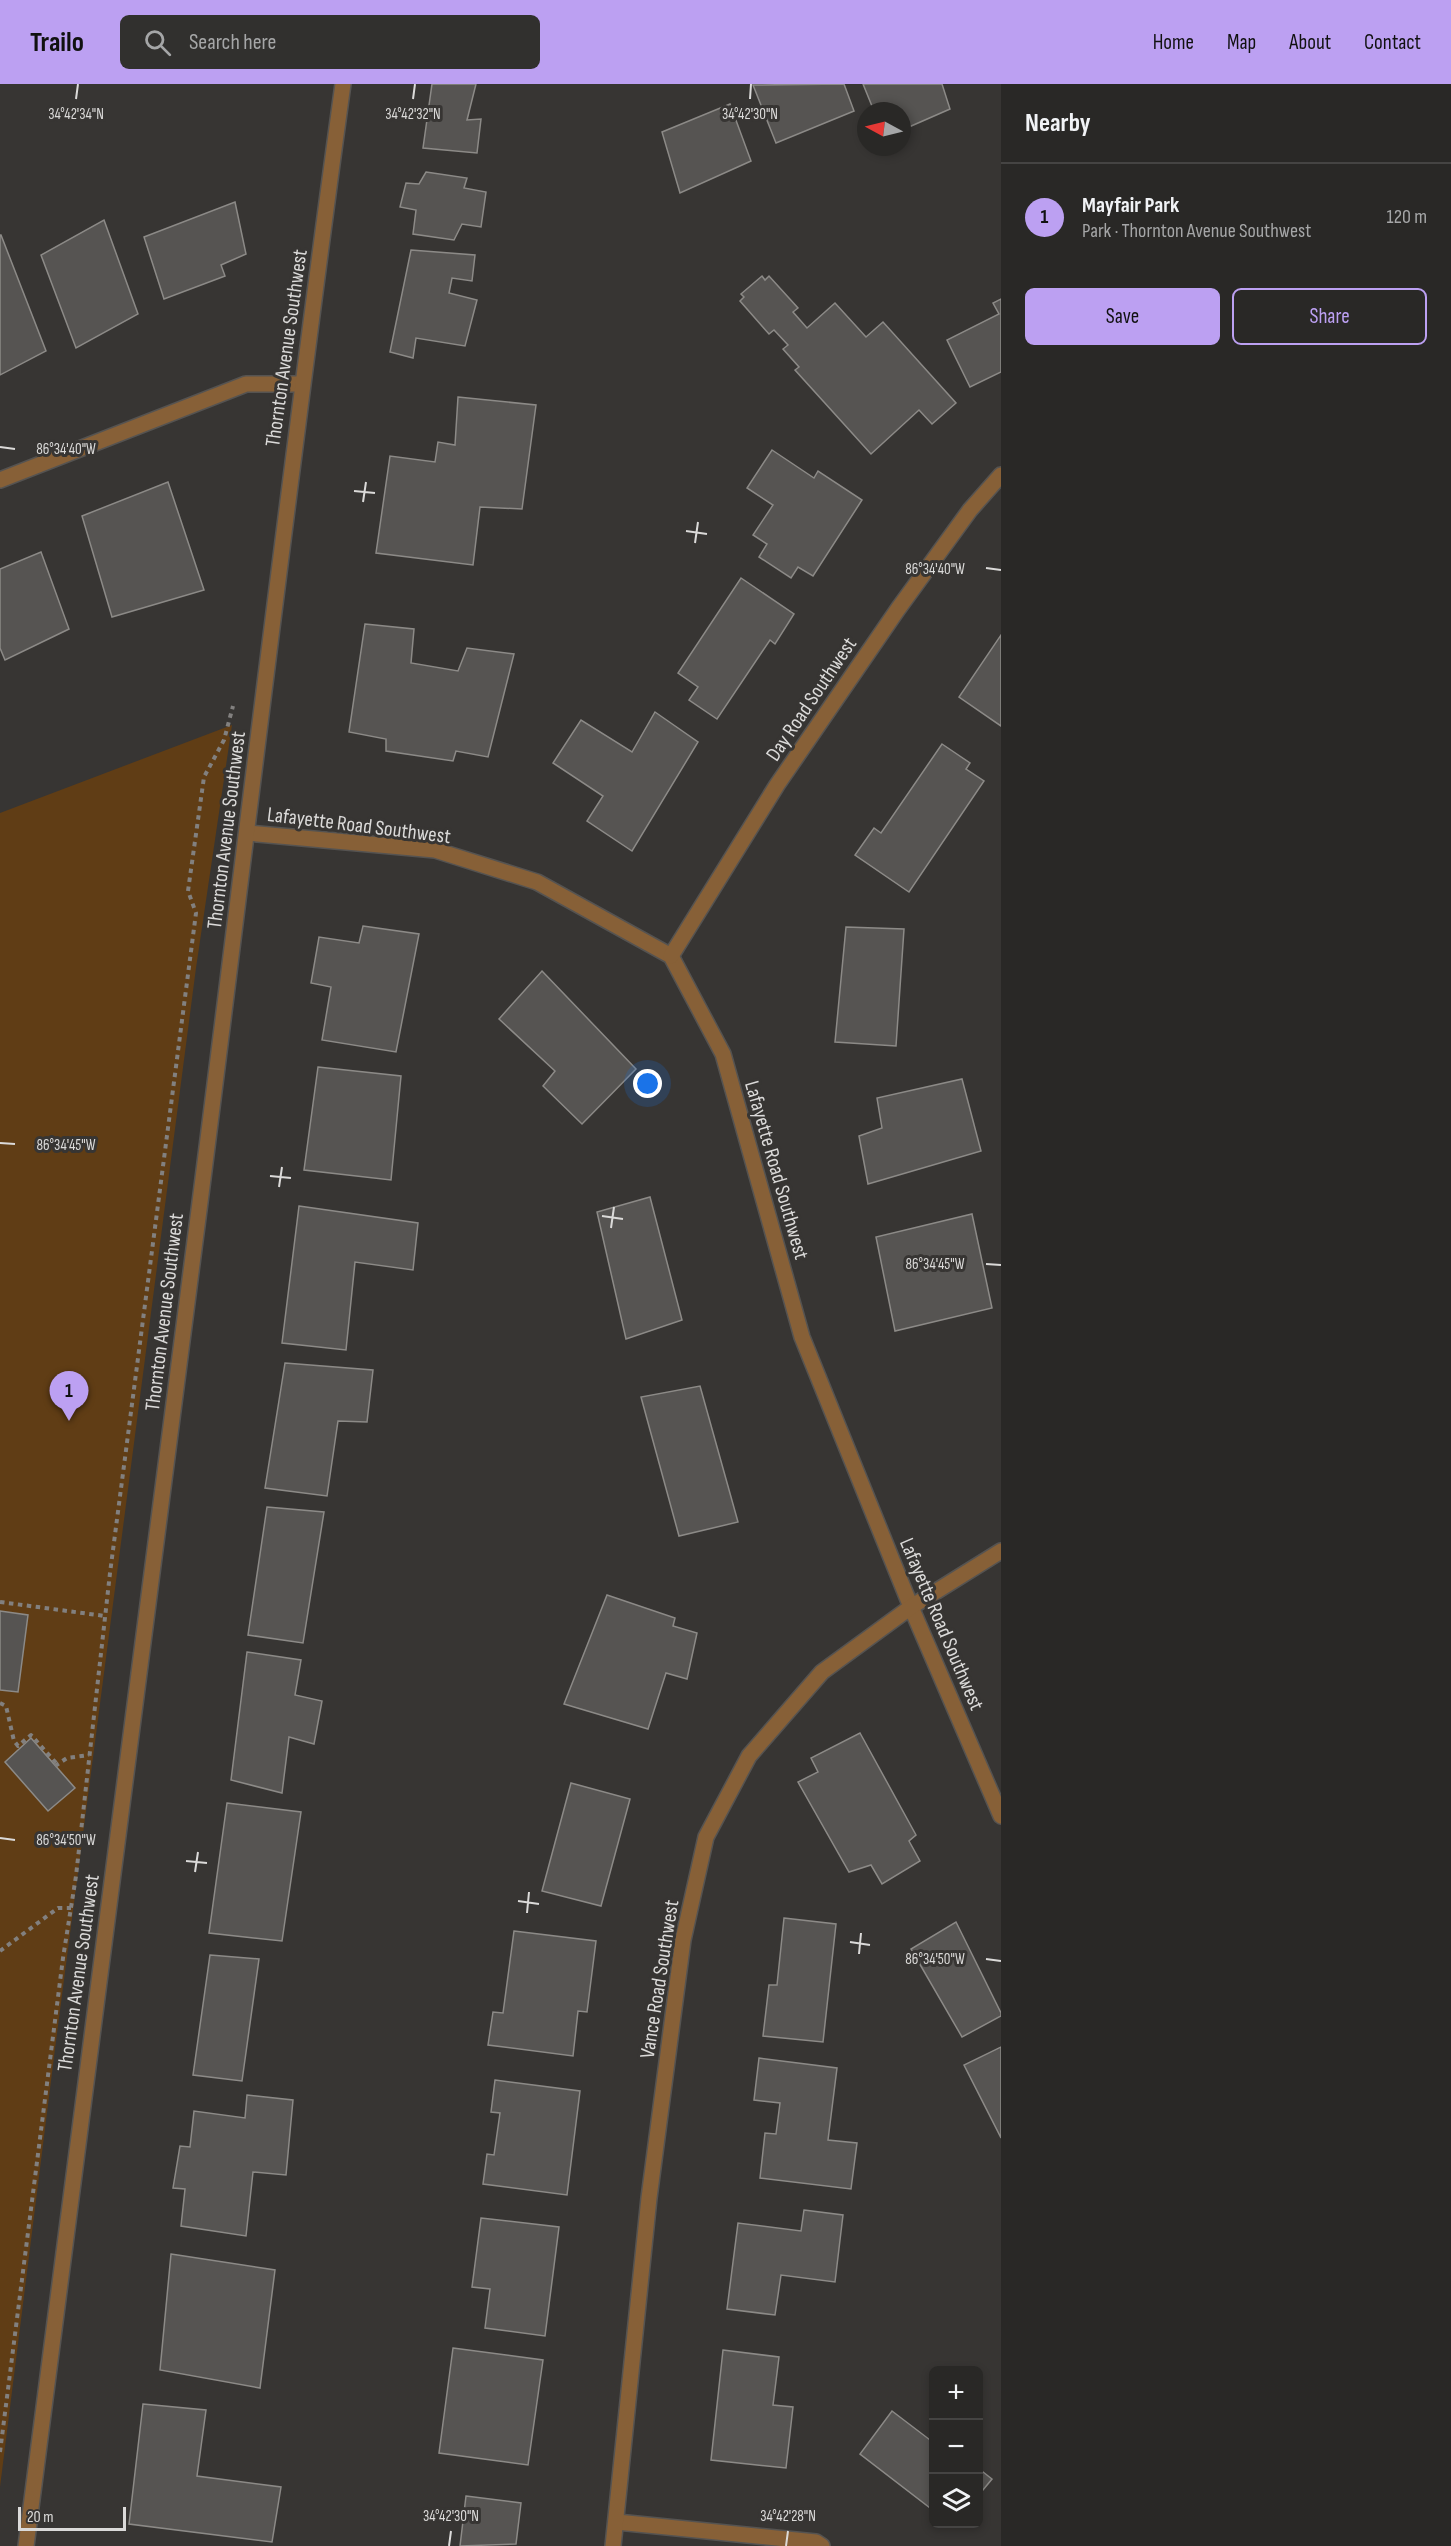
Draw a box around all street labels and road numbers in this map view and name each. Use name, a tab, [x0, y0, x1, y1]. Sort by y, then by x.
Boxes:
street label: Thornton Avenue Southwest	[260, 248, 313, 448]
street label: Day Road Southwest	[761, 633, 862, 766]
street label: Thornton Avenue Southwest	[202, 730, 251, 930]
street label: Lafayette Road Southwest	[266, 802, 452, 849]
street label: Lafayette Road Southwest	[739, 1078, 814, 1262]
street label: Thornton Avenue Southwest	[140, 1212, 189, 1412]
street label: Lafayette Road Southwest	[894, 1534, 989, 1714]
street label: Thornton Avenue Southwest	[52, 1873, 105, 2073]
street label: Vance Road Southwest	[635, 1898, 684, 2060]

